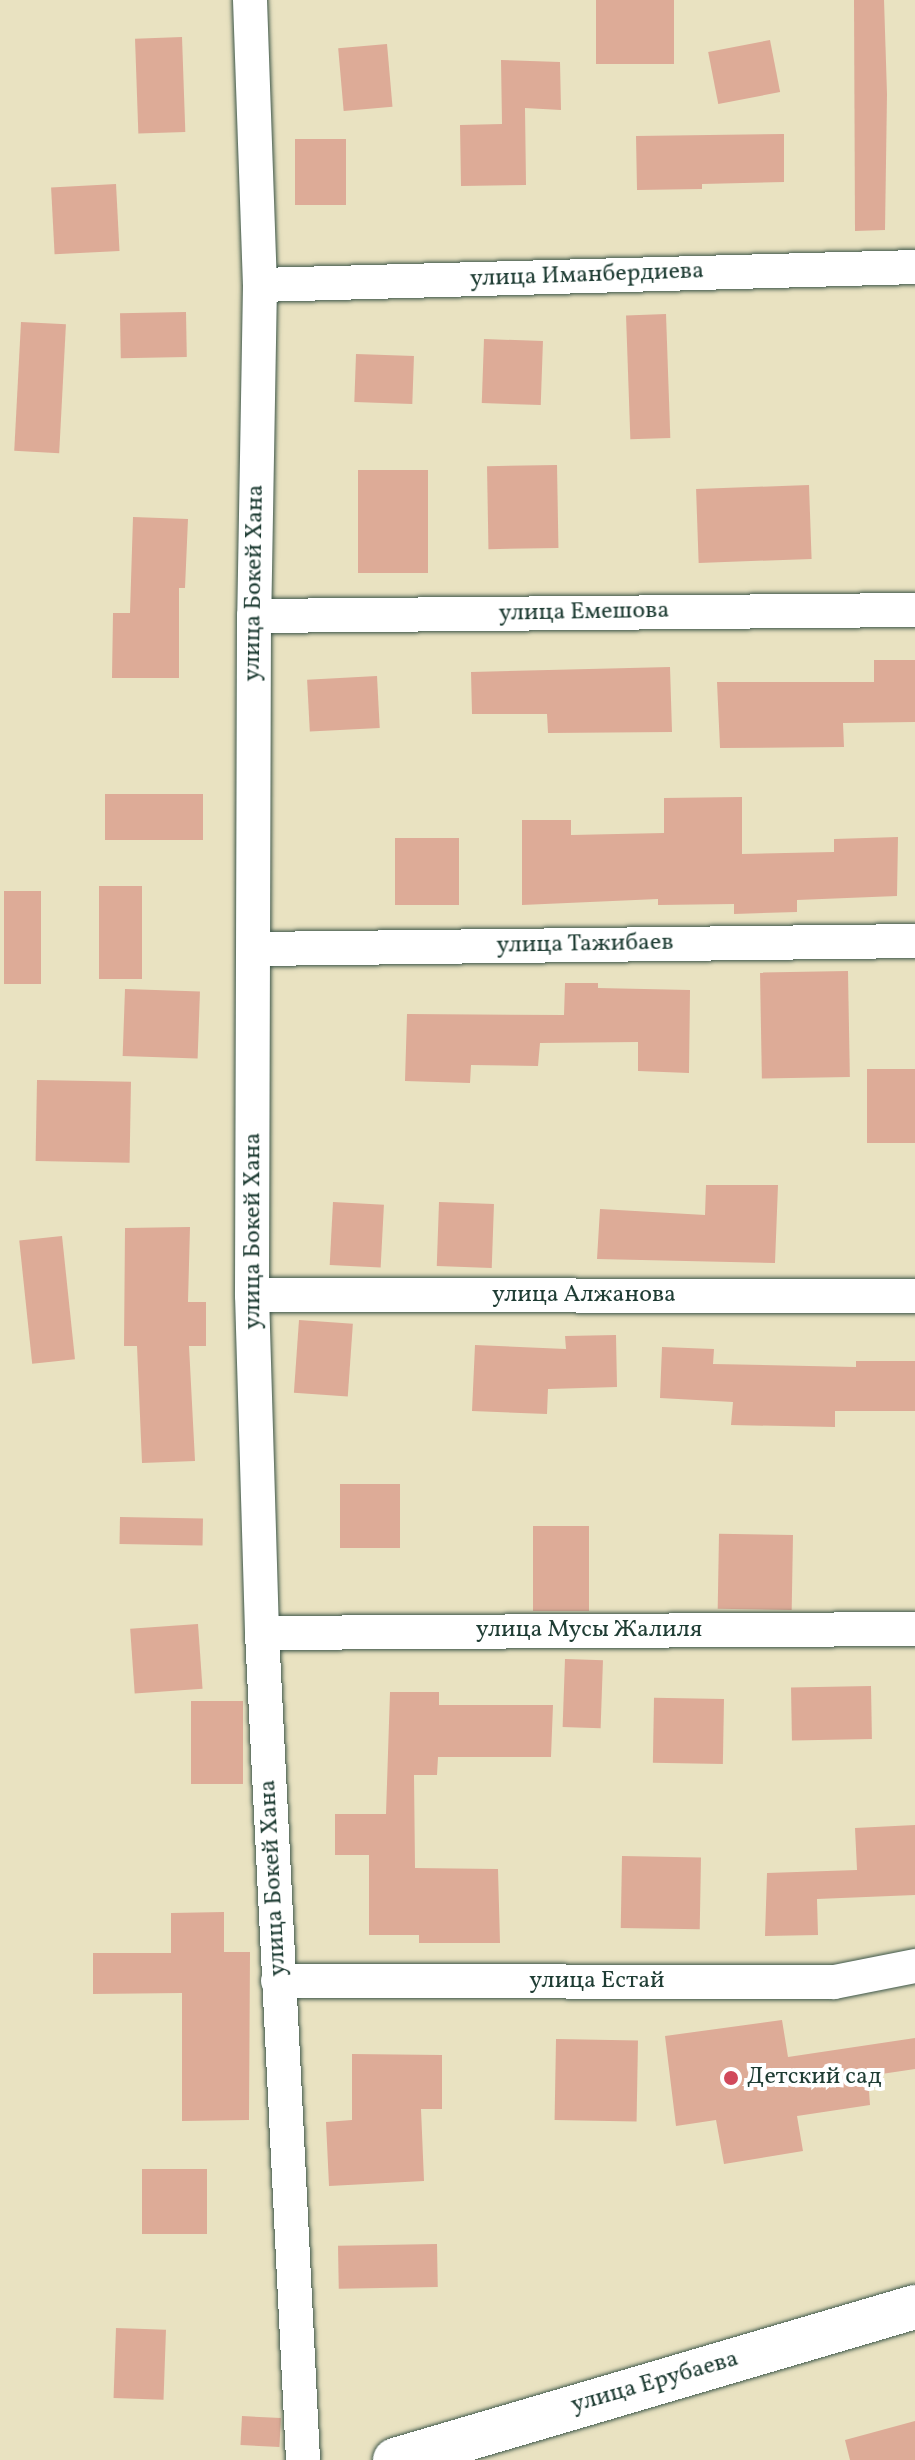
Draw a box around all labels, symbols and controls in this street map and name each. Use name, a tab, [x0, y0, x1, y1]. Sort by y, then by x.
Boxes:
street label: улица Иманбердиева	[469, 258, 705, 294]
street label: улица Бокей Хана	[239, 484, 271, 682]
street label: улица Емешова	[498, 597, 670, 629]
street label: улица Тажибаев	[496, 929, 674, 961]
street label: улица Бокей Хана	[240, 1133, 268, 1329]
street label: улица Алжанова	[492, 1282, 676, 1310]
street label: улица Мусы Жалиля	[476, 1617, 702, 1645]
street label: улица Бокей Хана	[254, 1779, 294, 1977]
street label: улица Естай	[529, 1968, 665, 1996]
place label: Детский сад	[747, 2064, 881, 2092]
marker: Детский сад	[722, 2069, 740, 2087]
street label: улица Ерубаева	[568, 2345, 742, 2421]

